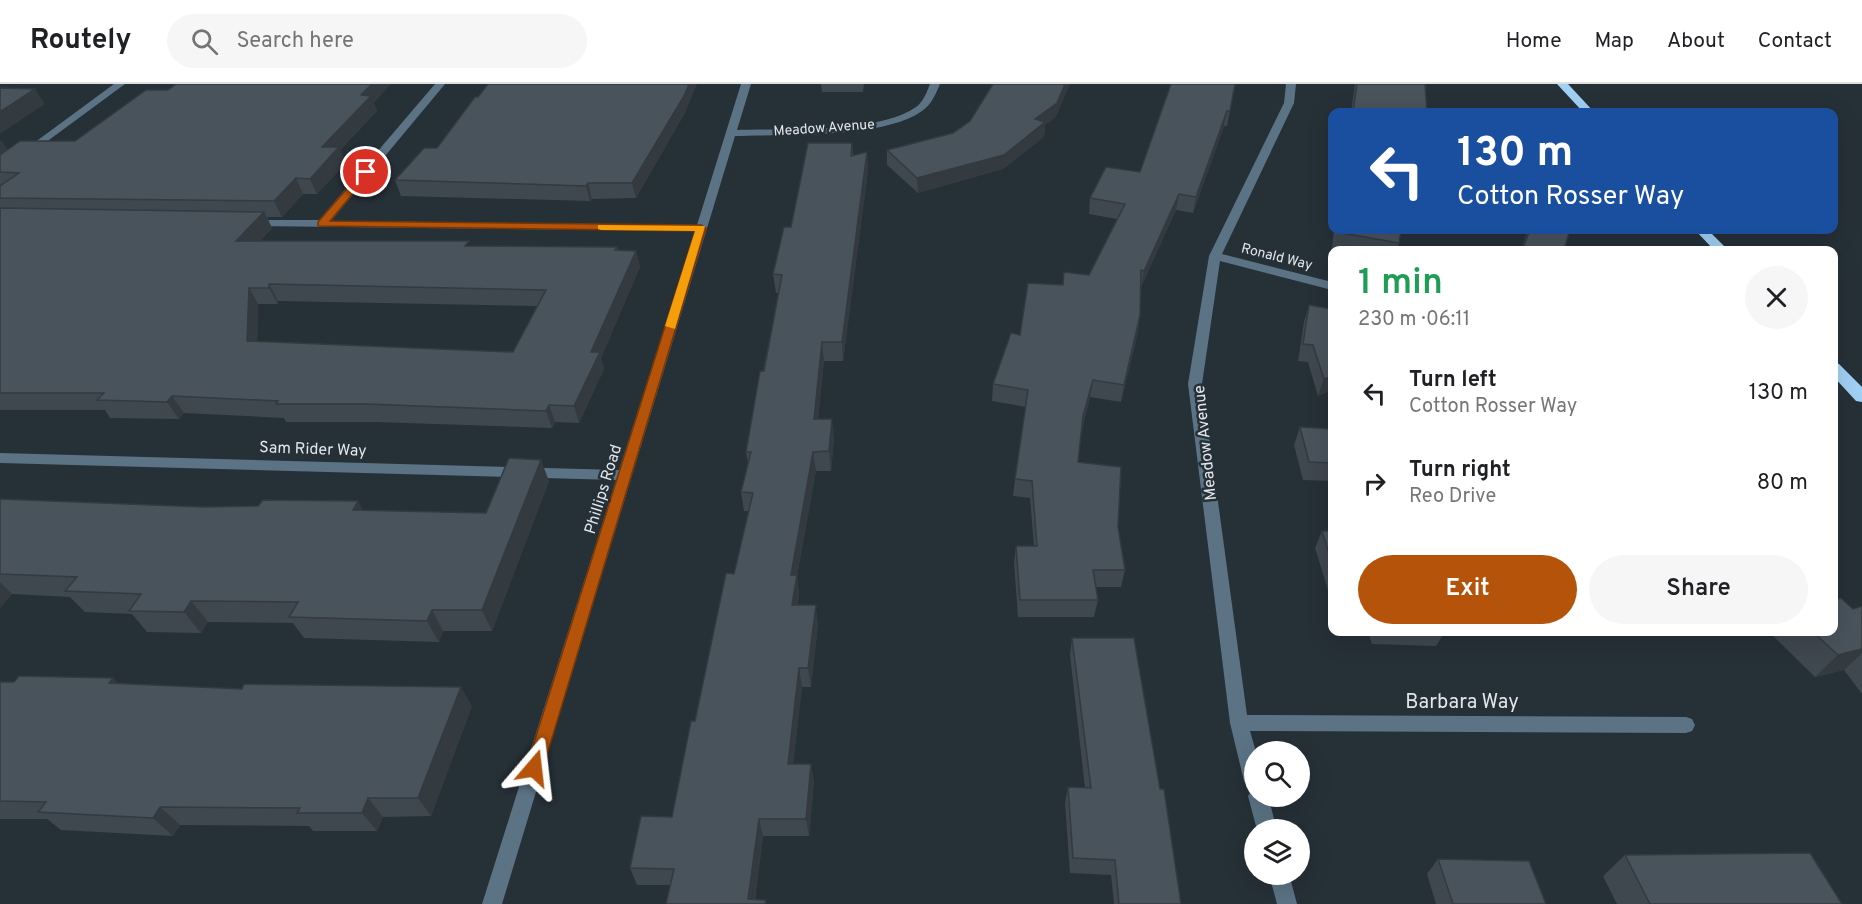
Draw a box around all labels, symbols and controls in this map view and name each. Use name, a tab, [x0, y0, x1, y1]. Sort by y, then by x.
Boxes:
search box	[167, 14, 587, 68]
text: Routely	[30, 23, 131, 59]
icon: search	[188, 25, 221, 58]
text: Search here	[236, 28, 354, 55]
text: Home	[1506, 28, 1562, 55]
text: Map	[1595, 28, 1634, 55]
text: About	[1667, 28, 1725, 55]
text: Contact	[1758, 28, 1832, 55]
street label: Meadow Avenue	[773, 116, 875, 141]
text: 130 m	[1457, 128, 1573, 181]
icon: left	[1358, 132, 1436, 210]
pin	[340, 146, 391, 197]
icon: arrive	[349, 155, 382, 188]
text: Cotton Rosser Way	[1457, 180, 1684, 214]
street label: Ronald Way	[1239, 240, 1314, 274]
text: 1 min	[1358, 261, 1443, 307]
button: close	[1745, 266, 1808, 329]
text: 230 m · 06:11	[1358, 307, 1470, 333]
text: Turn left	[1409, 367, 1497, 394]
icon: left	[1358, 377, 1391, 410]
text: 130 m	[1749, 380, 1808, 407]
street label: Meadow Avenue	[1190, 384, 1222, 501]
text: Cotton Rosser Way	[1409, 394, 1577, 420]
street label: Sam Rider Way	[259, 438, 367, 462]
street label: Phillips Road	[581, 442, 627, 537]
text: Turn right	[1409, 457, 1511, 484]
icon: right	[1358, 467, 1391, 500]
text: 80 m	[1757, 470, 1808, 497]
text: Reo Drive	[1409, 484, 1496, 510]
button: Exit	[1358, 555, 1577, 624]
button: Share	[1589, 555, 1808, 624]
street label: Barbara Way	[1405, 690, 1519, 716]
position arrow	[502, 736, 566, 800]
map controls	[1244, 741, 1310, 885]
button: search	[1244, 741, 1310, 807]
button: layers	[1244, 819, 1310, 885]

